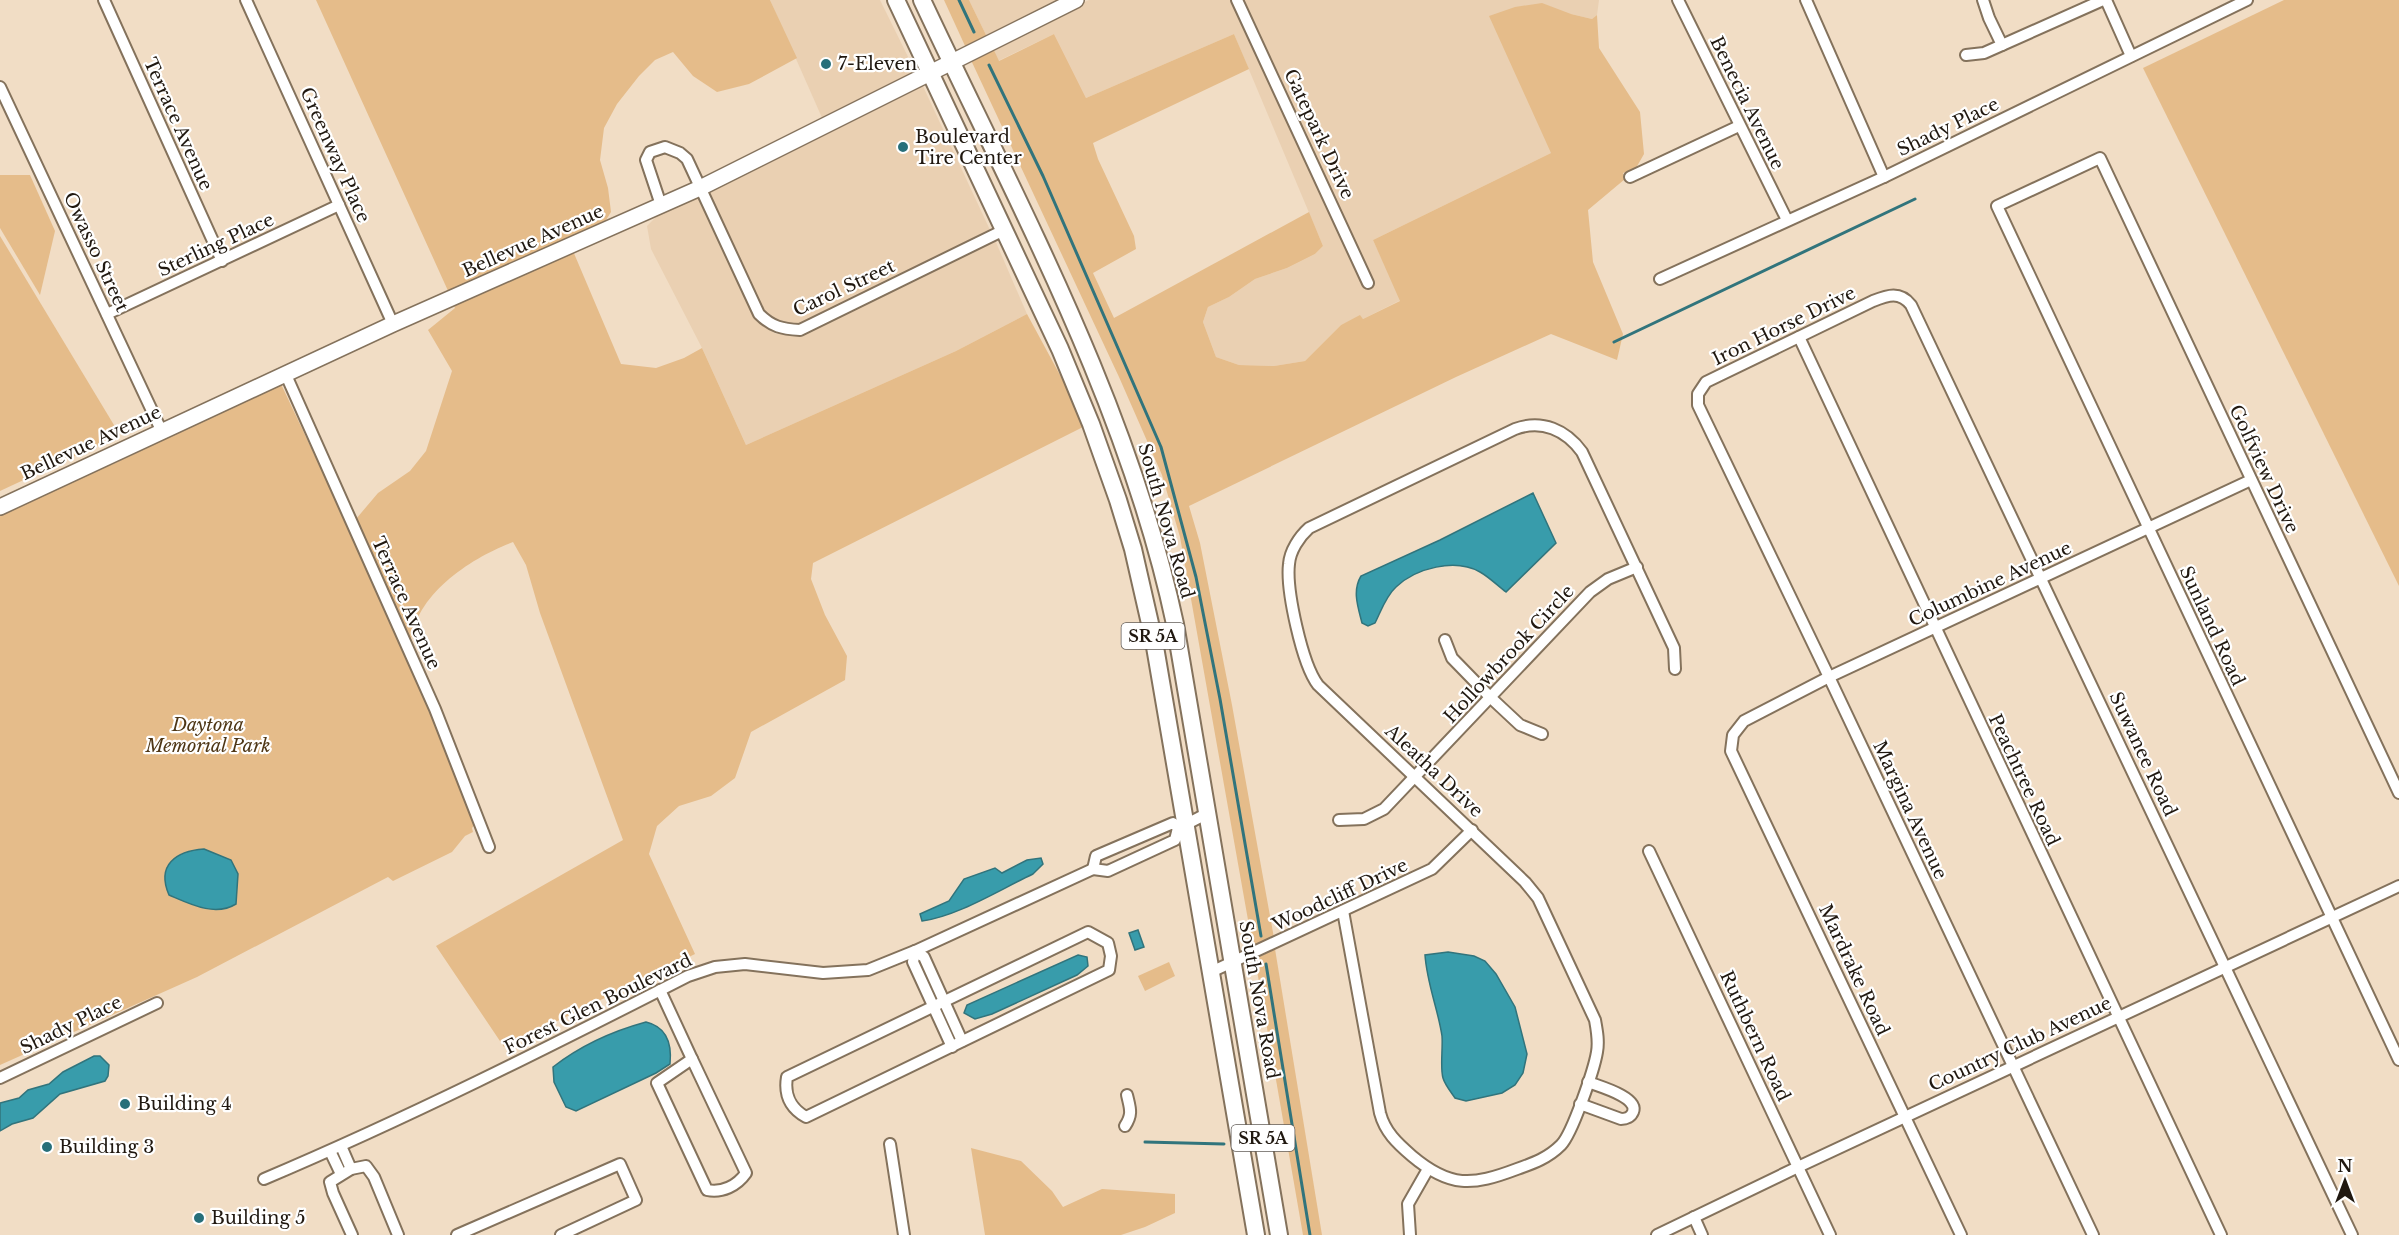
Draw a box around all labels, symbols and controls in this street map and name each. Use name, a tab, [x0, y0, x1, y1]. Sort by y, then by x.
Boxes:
street label: Benecia Avenue	[1705, 33, 1789, 173]
place label: 7-Eleven	[838, 53, 917, 75]
street label: Terrace Avenue	[139, 54, 217, 194]
marker: 7-Eleven	[819, 57, 833, 71]
street label: Gatepark Drive	[1279, 65, 1359, 203]
street label: Greenway Place	[295, 84, 375, 226]
street label: Shady Place	[1894, 93, 2002, 161]
place label: Boulevard Tire Center	[915, 126, 1022, 169]
marker: Boulevard Tire Center	[896, 140, 910, 154]
street label: Owasso Street	[59, 189, 133, 316]
street label: Bellevue Avenue	[459, 200, 607, 282]
street label: Sterling Place	[154, 209, 278, 281]
street label: Carol Street	[790, 255, 899, 321]
street label: Iron Horse Drive	[1709, 282, 1859, 370]
street label: Bellevue Avenue	[17, 401, 165, 485]
street label: Golfview Drive	[2225, 401, 2303, 537]
street label: South Nova Road	[1133, 441, 1199, 601]
street label: Terrace Avenue	[367, 533, 445, 673]
street label: Columbine Avenue	[1905, 537, 2075, 631]
street label: Sunland Road	[2175, 563, 2249, 689]
street label: Hollowbrook Circle	[1439, 580, 1579, 728]
road number: SR 5A	[1122, 623, 1184, 649]
street label: Suwanee Road	[2105, 688, 2181, 820]
street label: Peachtree Road	[1984, 711, 2064, 849]
park label: Daytona Memorial Park	[145, 714, 270, 757]
street label: Aleatha Drive	[1380, 719, 1487, 822]
street label: Margina Avenue	[1868, 737, 1952, 883]
street label: Woodcliff Drive	[1268, 854, 1411, 936]
street label: Mardrake Road	[1814, 901, 1894, 1039]
street label: South Nova Road	[1234, 919, 1284, 1081]
street label: Forest Glen Boulevard	[500, 949, 696, 1059]
street label: Ruthbern Road	[1715, 967, 1795, 1105]
street label: Shady Place	[17, 991, 125, 1059]
street label: Country Club Avenue	[1925, 992, 2115, 1096]
place label: Building 4	[137, 1093, 232, 1115]
marker: Building 4	[118, 1097, 132, 1111]
road number: SR 5A	[1232, 1125, 1294, 1151]
place label: Building 3	[59, 1136, 154, 1158]
marker: Building 3	[40, 1140, 54, 1154]
north arrow	[2315, 1151, 2375, 1211]
text: N	[2337, 1156, 2353, 1176]
place label: Building 5	[211, 1207, 305, 1229]
marker: Building 5	[192, 1211, 206, 1225]

